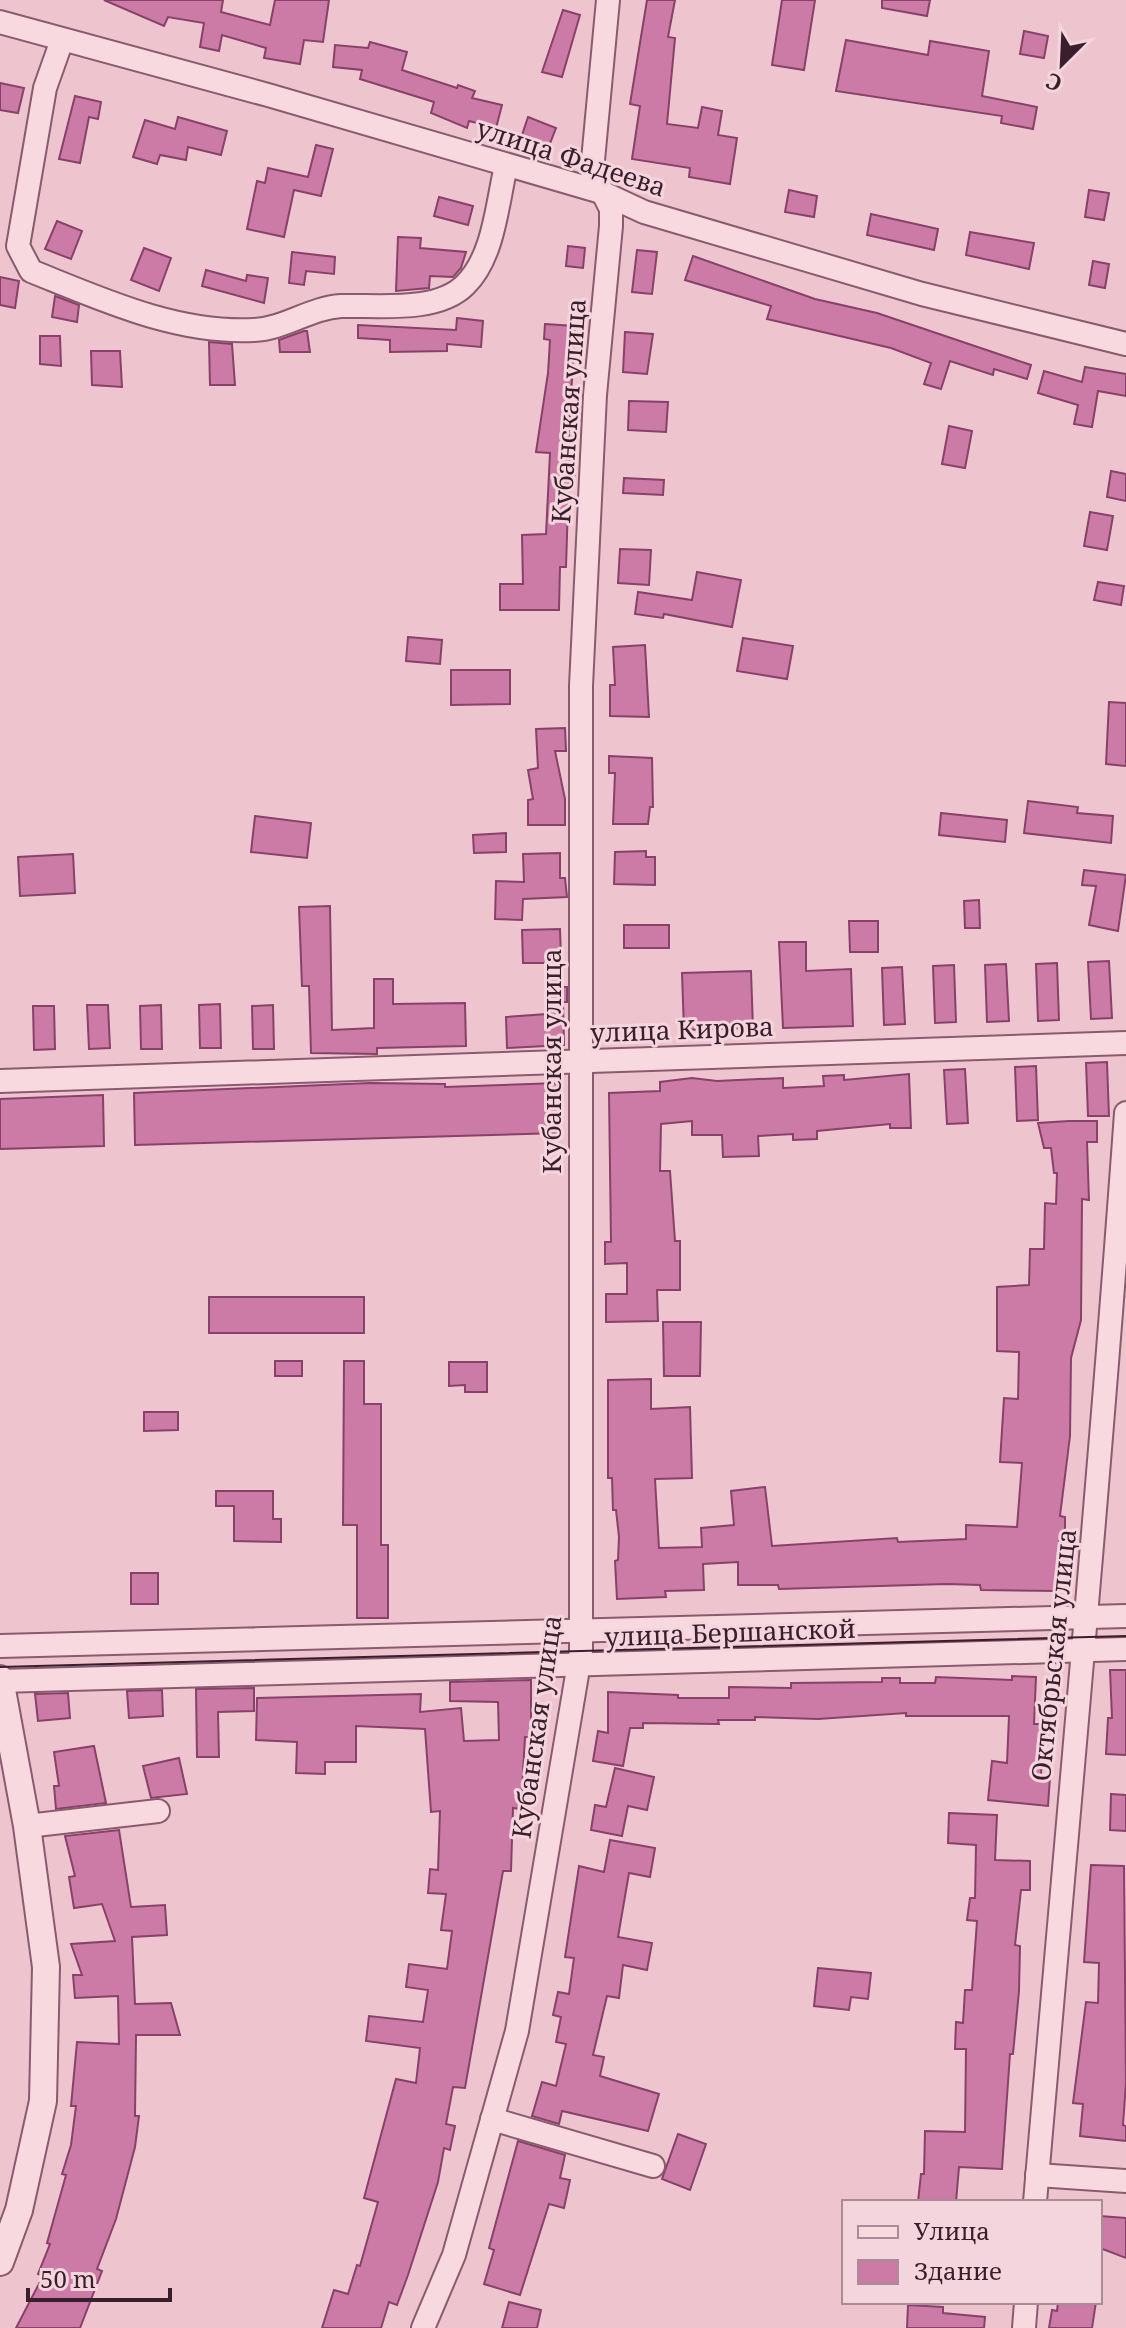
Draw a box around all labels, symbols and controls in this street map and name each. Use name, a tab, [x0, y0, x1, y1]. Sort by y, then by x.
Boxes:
north arrow	[1022, 24, 1102, 104]
text: С	[1041, 67, 1066, 100]
street label: улица Фадеева	[472, 109, 671, 205]
street label: Кубанская улица	[542, 297, 594, 525]
street label: Кубанская улица	[533, 948, 569, 1174]
street label: улица Кирова	[590, 1008, 774, 1050]
street label: Октябрьская улица	[1022, 1527, 1084, 1783]
street label: улица Бершанской	[604, 1610, 856, 1654]
street label: Кубанская улица	[502, 1613, 570, 1841]
legend	[842, 2200, 1102, 2304]
text: Улица	[914, 2214, 990, 2247]
scale bar	[28, 2252, 170, 2302]
text: Здание	[914, 2254, 1002, 2287]
text: 50 m	[40, 2262, 96, 2295]

